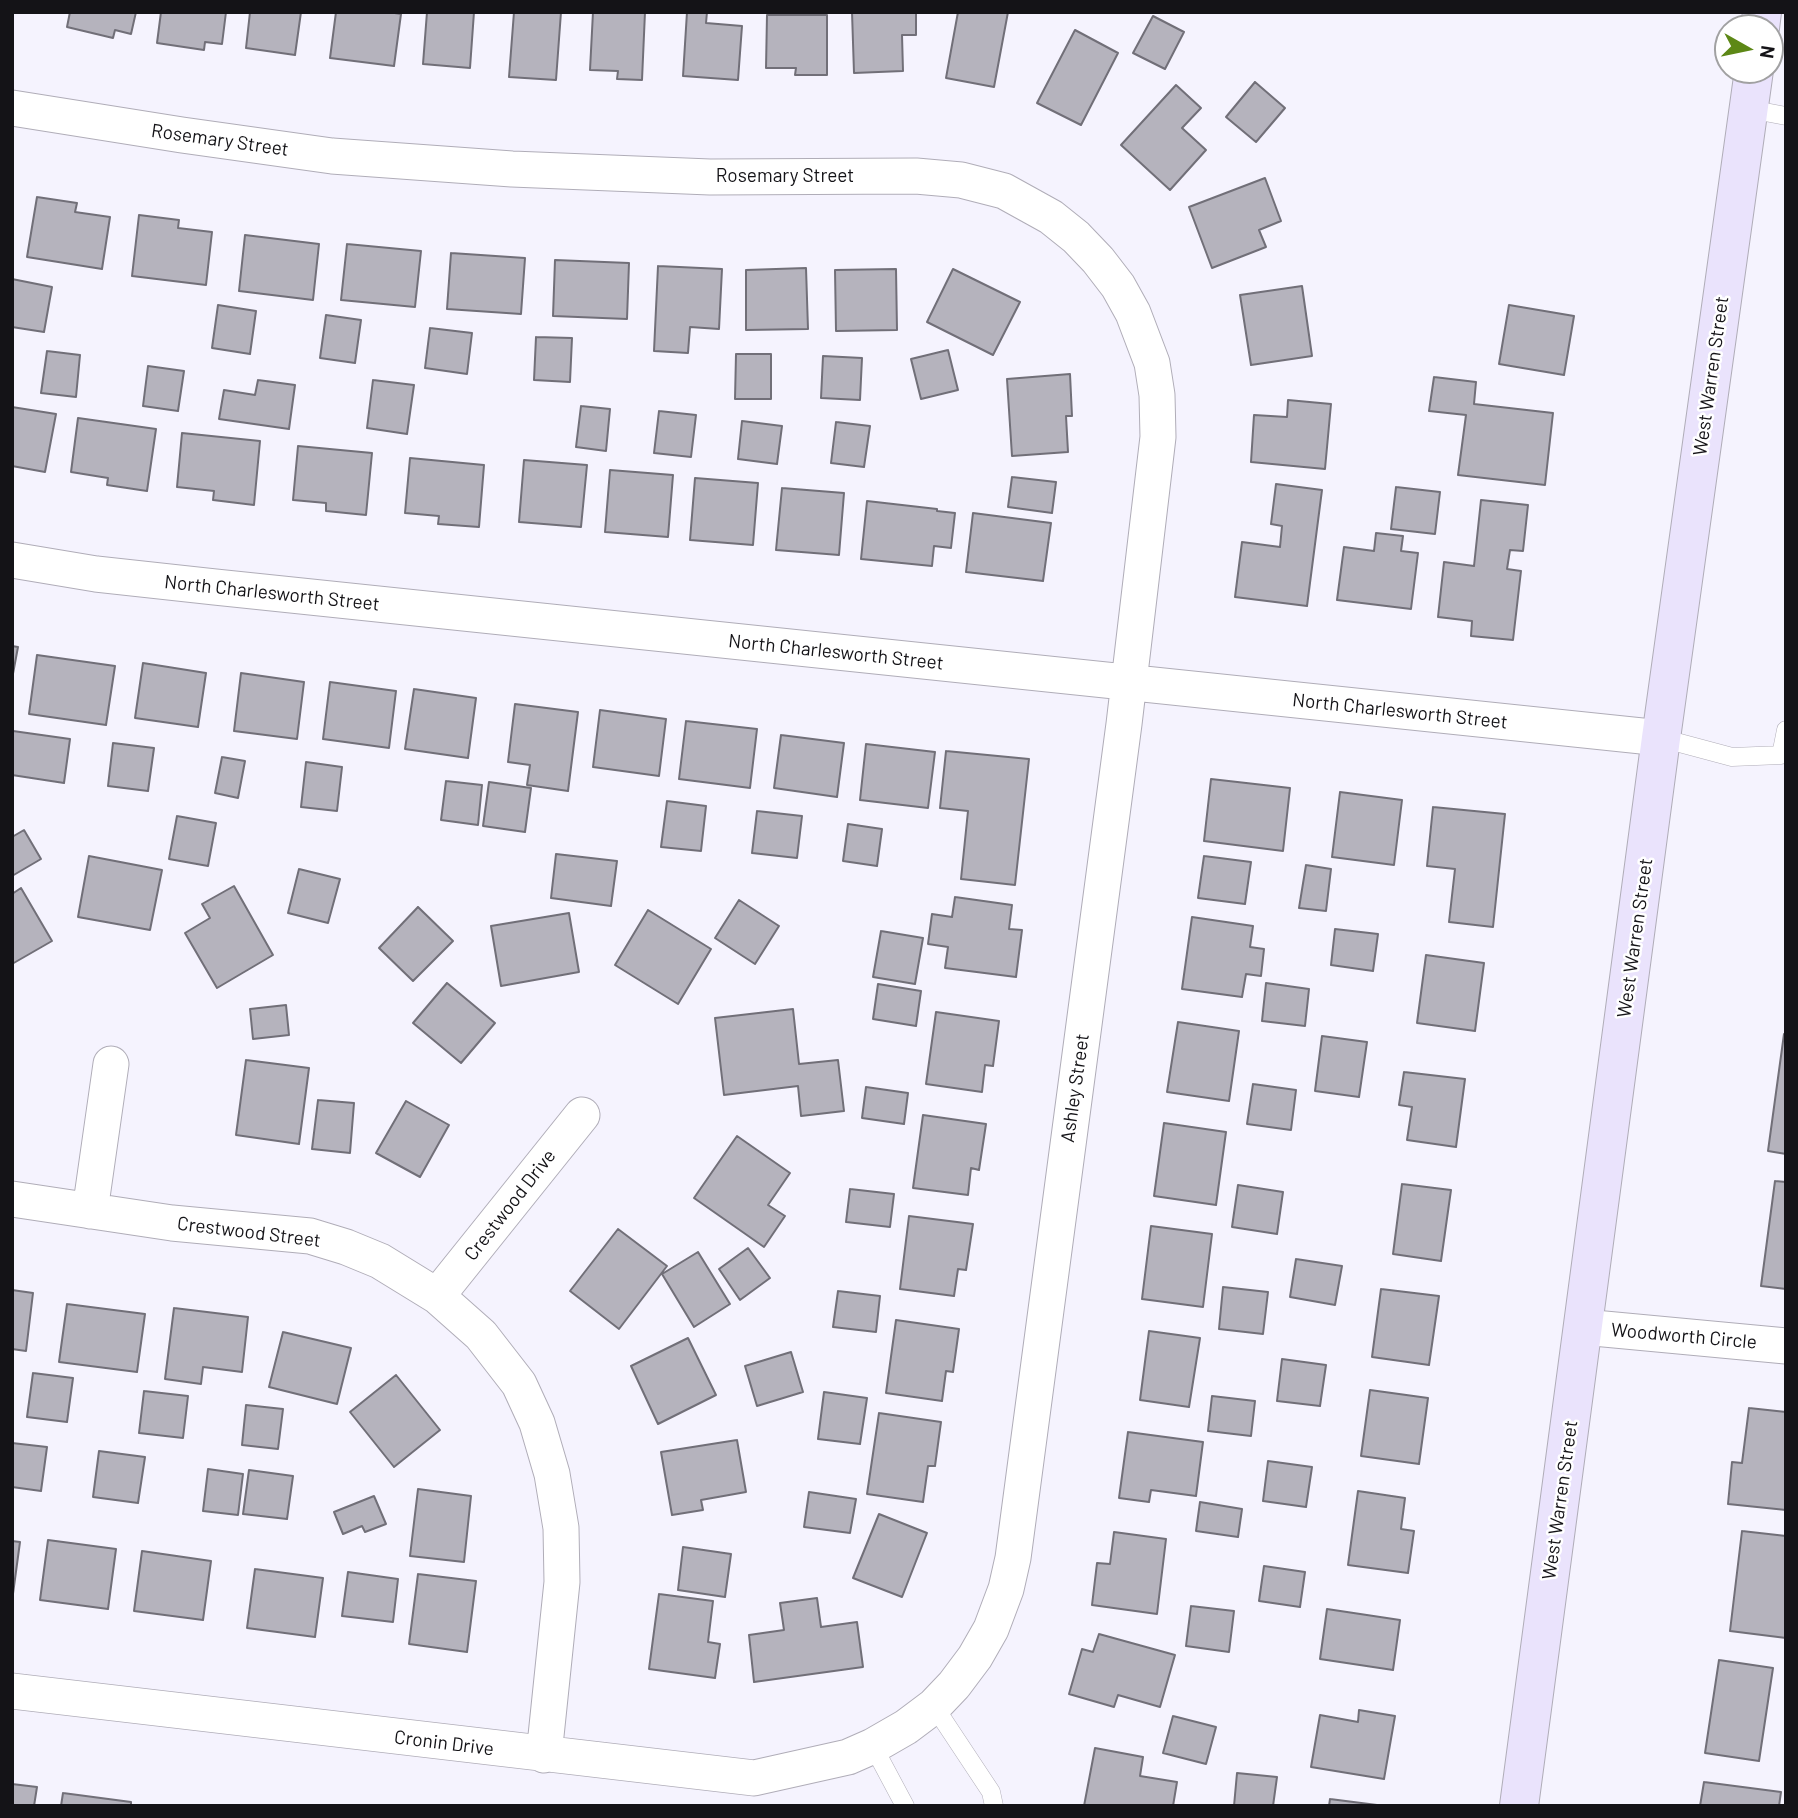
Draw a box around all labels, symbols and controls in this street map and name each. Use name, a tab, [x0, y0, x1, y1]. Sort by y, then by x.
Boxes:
north arrow	[1714, 14, 1784, 84]
text: N	[1756, 44, 1781, 60]
street label: Rosemary Street	[150, 119, 290, 161]
street label: Rosemary Street	[716, 165, 854, 187]
street label: West Warren Street	[1689, 295, 1733, 457]
street label: North Charlesworth Street	[163, 570, 381, 616]
street label: North Charlesworth Street	[727, 629, 945, 675]
street label: North Charlesworth Street	[1291, 688, 1509, 734]
street label: West Warren Street	[1613, 857, 1657, 1019]
street label: Ashley Street	[1056, 1032, 1094, 1144]
street label: Crestwood Drive	[459, 1145, 561, 1265]
street label: Crestwood Street	[176, 1212, 322, 1252]
street label: Woodworth Circle	[1610, 1318, 1758, 1354]
street label: West Warren Street	[1538, 1419, 1582, 1581]
street label: Cronin Drive	[393, 1726, 495, 1760]

